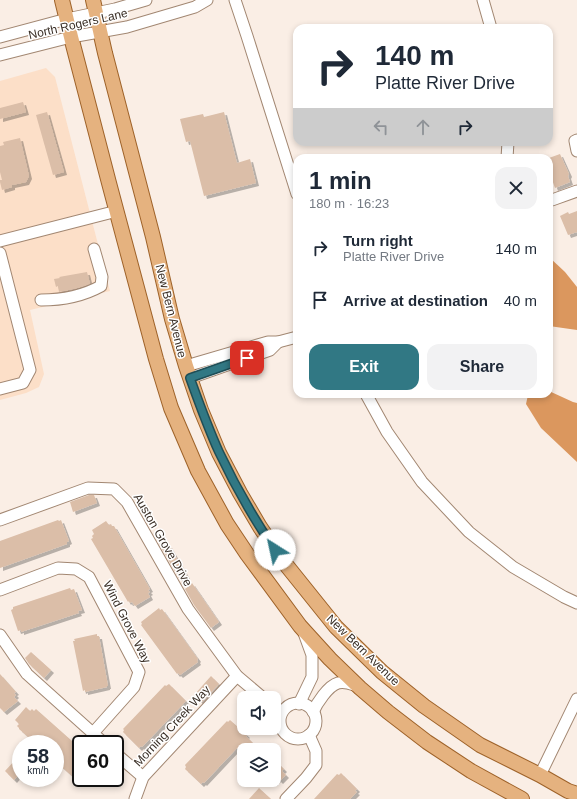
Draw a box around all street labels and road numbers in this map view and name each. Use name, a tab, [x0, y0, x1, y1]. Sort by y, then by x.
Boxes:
street label: North Rogers Lane	[27, 6, 129, 42]
street label: New Bern Avenue	[153, 263, 189, 360]
street label: Auston Grove Drive	[131, 491, 195, 589]
street label: Wind Grove Way	[100, 579, 154, 665]
street label: New Bern Avenue	[324, 612, 403, 689]
street label: Morning Creek Way	[131, 683, 213, 769]

